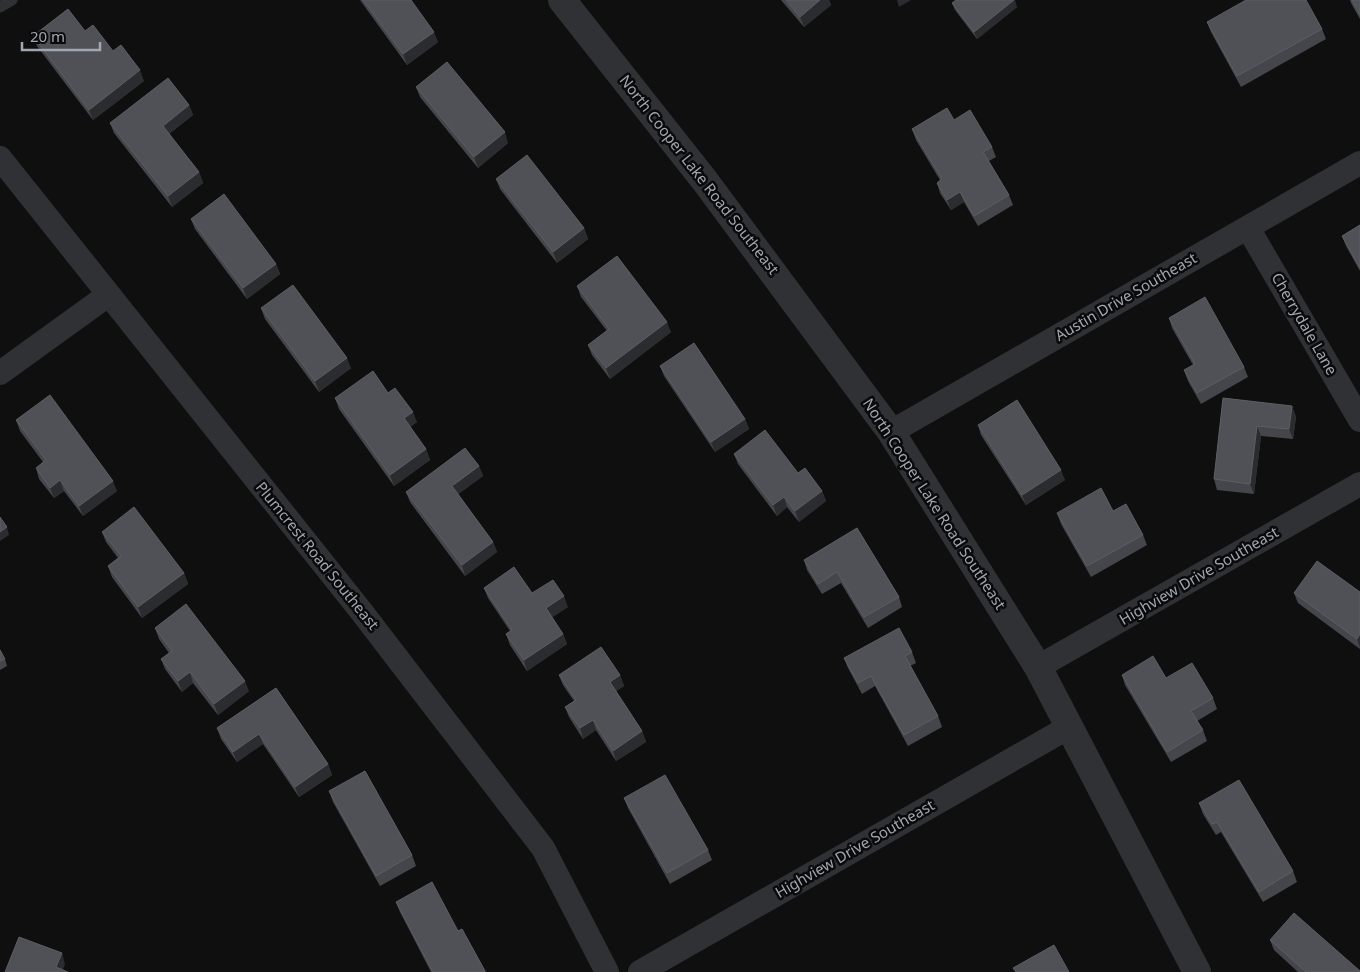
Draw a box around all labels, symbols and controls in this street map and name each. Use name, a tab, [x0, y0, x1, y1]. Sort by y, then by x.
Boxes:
scale bar	[22, 20, 100, 52]
text: 20 m	[30, 26, 65, 46]
street label: North Cooper Lake Road Southeast	[616, 71, 784, 279]
street label: Austin Drive Southeast	[1051, 247, 1200, 345]
street label: Cherrydale Lane	[1267, 269, 1342, 378]
street label: North Cooper Lake Road Southeast	[859, 394, 1011, 613]
street label: Plumcrest Road Southeast	[252, 477, 384, 634]
street label: Highview Drive Southeast	[1115, 521, 1282, 629]
street label: Highview Drive Southeast	[771, 794, 938, 902]

